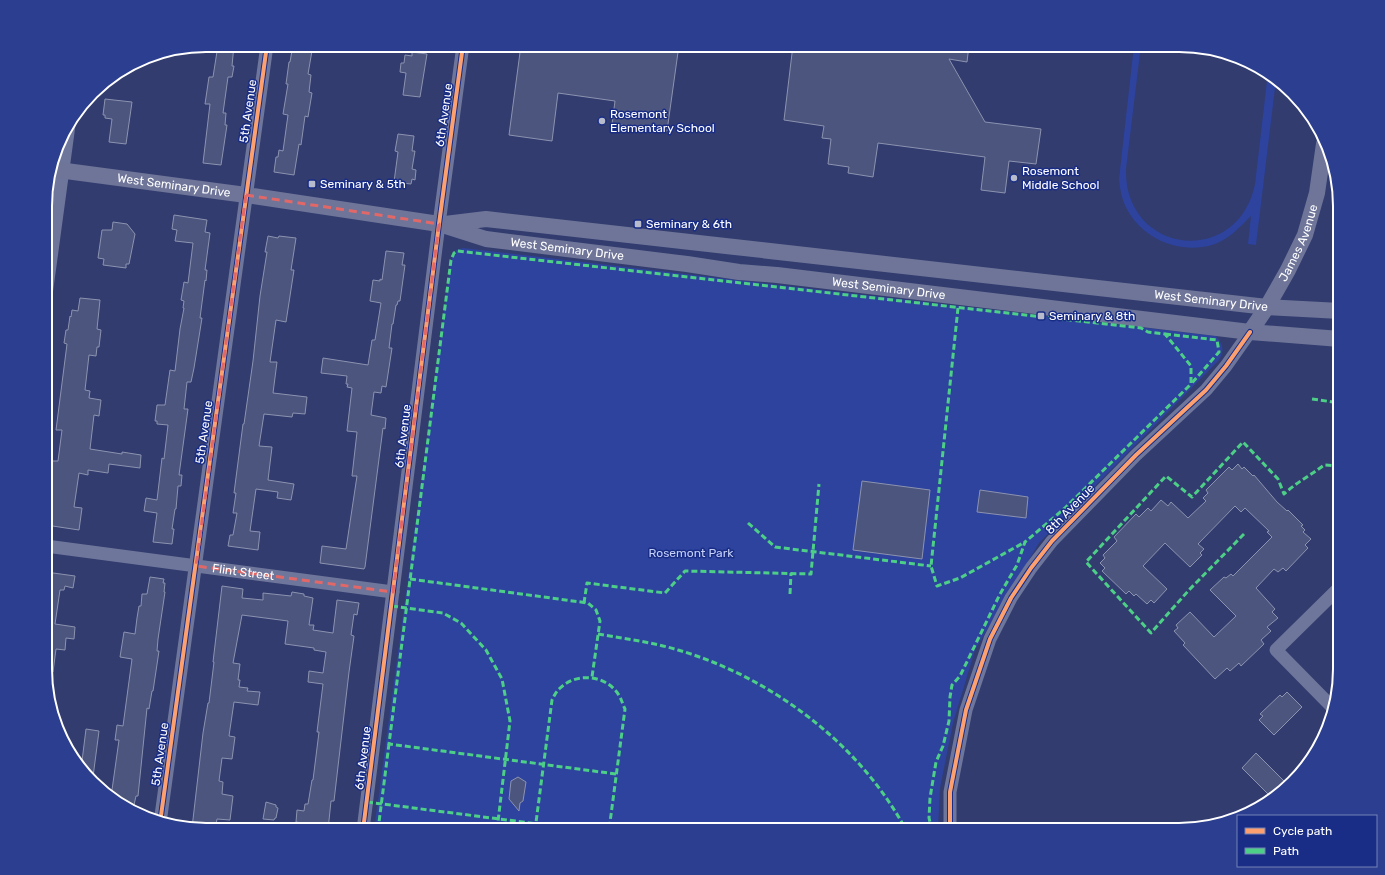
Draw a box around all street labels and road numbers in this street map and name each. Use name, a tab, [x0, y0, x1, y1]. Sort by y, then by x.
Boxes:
street label: 5th Avenue	[237, 78, 259, 144]
street label: 6th Avenue	[433, 82, 455, 148]
street label: West Seminary Drive	[116, 171, 232, 200]
street label: James Avenue	[1276, 203, 1320, 284]
street label: West Seminary Drive	[510, 235, 625, 263]
street label: West Seminary Drive	[831, 275, 947, 302]
street label: West Seminary Drive	[1154, 287, 1269, 314]
street label: 5th Avenue	[193, 399, 215, 465]
street label: 6th Avenue	[392, 403, 414, 469]
street label: 8th Avenue	[1043, 481, 1098, 537]
street label: Flint Street	[211, 561, 275, 583]
street label: 5th Avenue	[149, 721, 171, 787]
street label: 6th Avenue	[352, 725, 374, 791]

